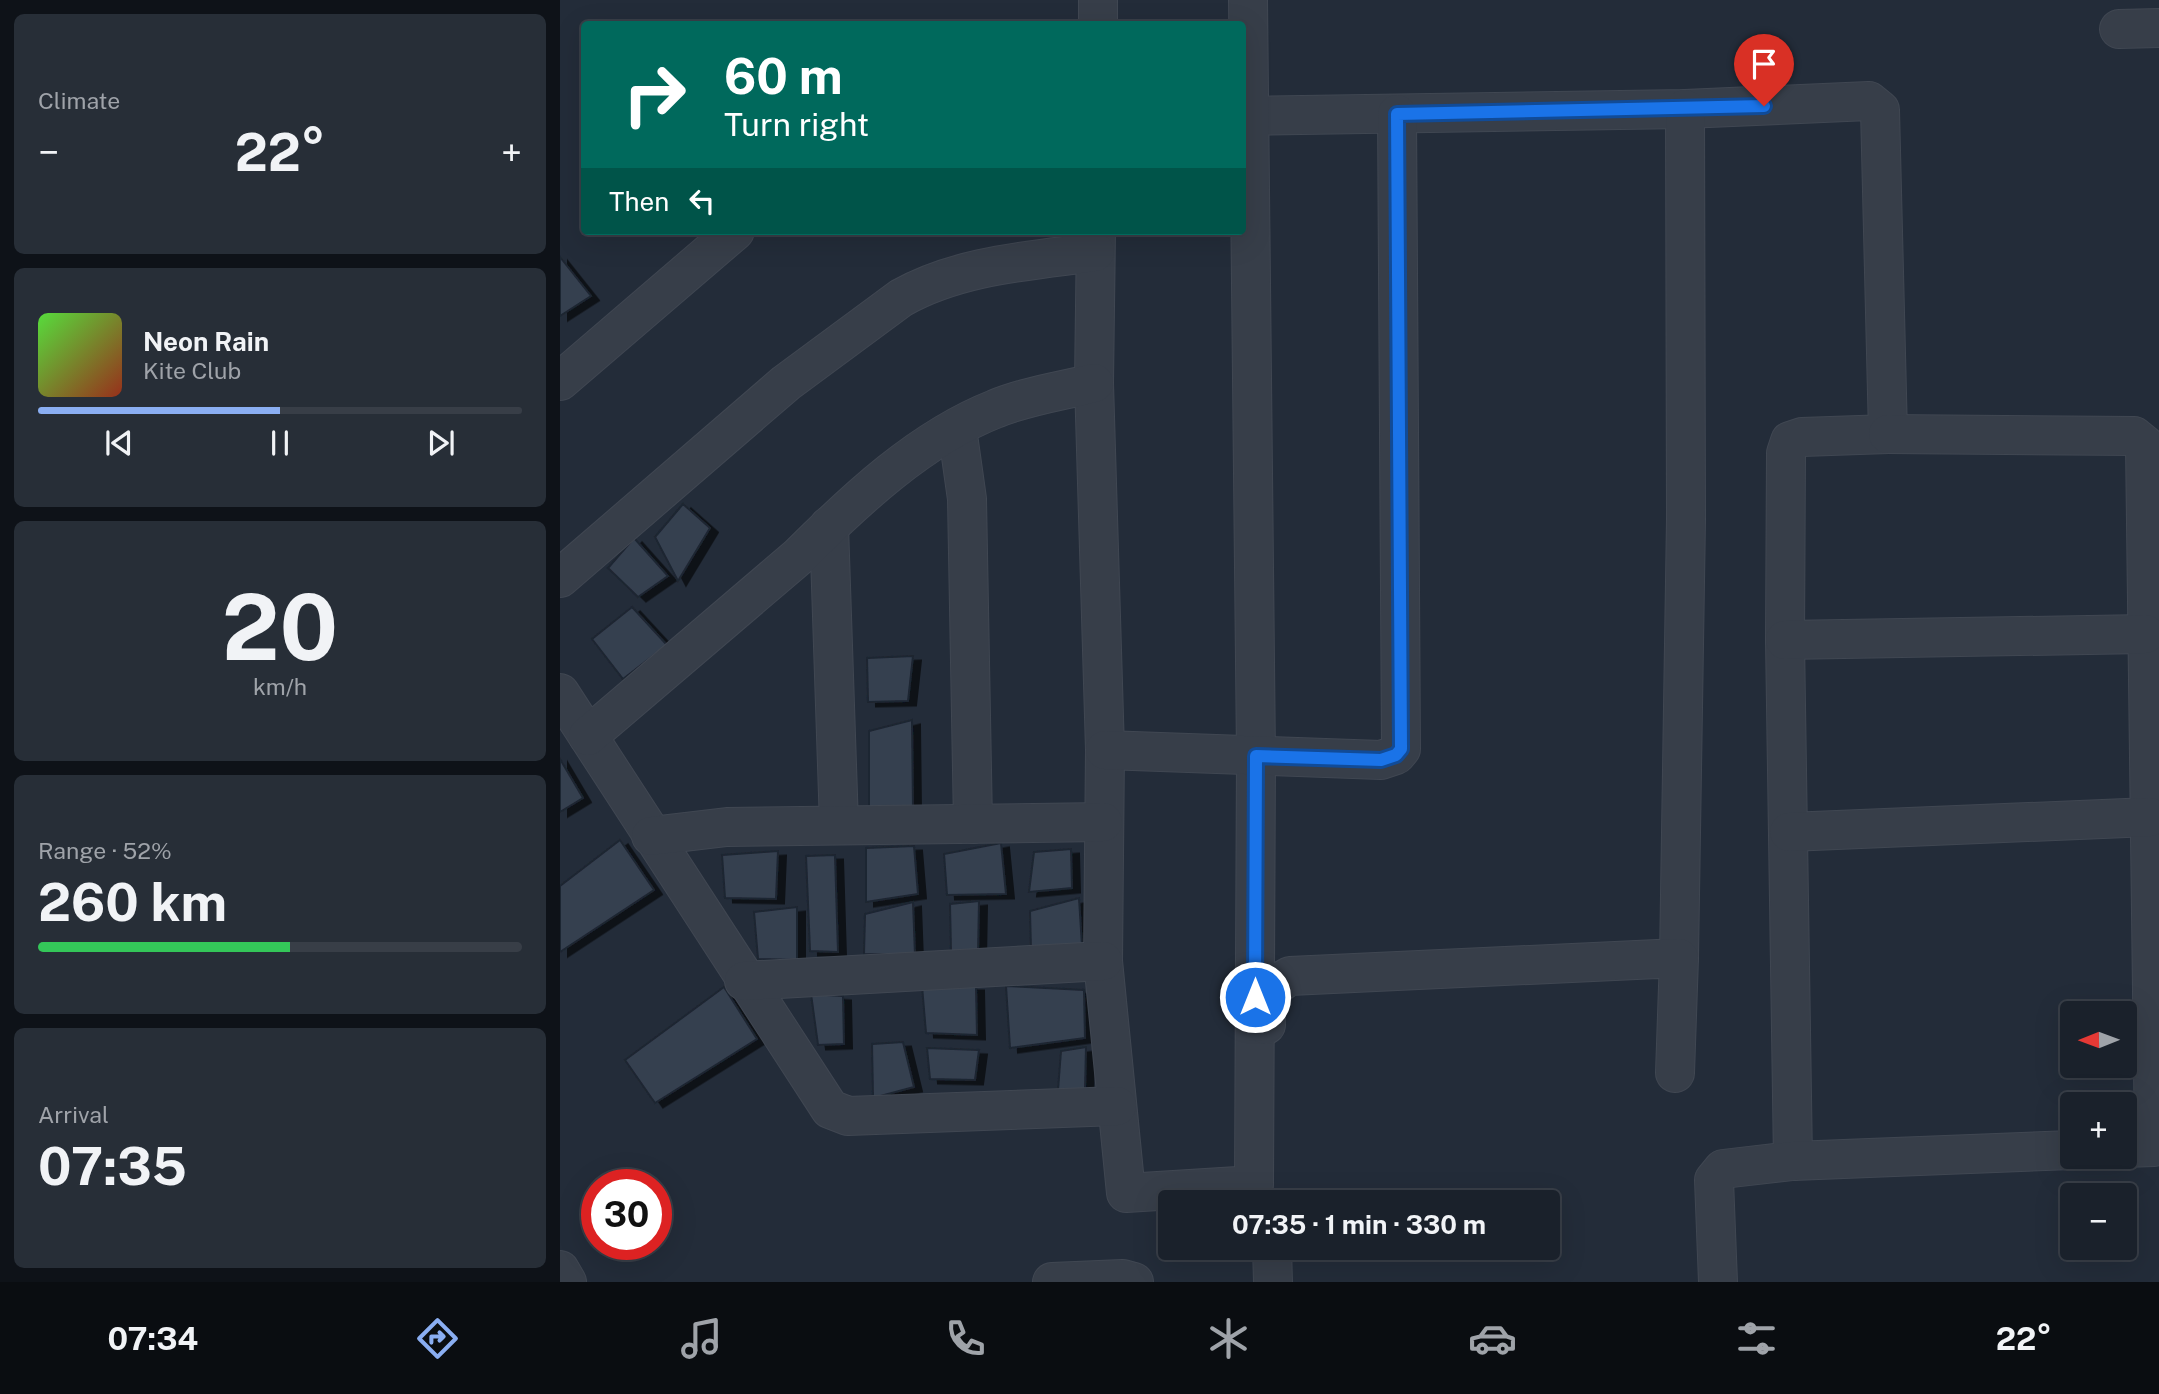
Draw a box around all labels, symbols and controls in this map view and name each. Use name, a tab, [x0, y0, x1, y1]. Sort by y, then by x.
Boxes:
pin	[1734, 34, 1794, 106]
icon: arrive	[1745, 45, 1783, 83]
text: 60 m	[724, 47, 843, 105]
icon: right	[609, 49, 700, 140]
text: Climate	[38, 87, 120, 114]
text: Turn right	[724, 106, 869, 143]
text: 22°	[235, 122, 325, 183]
text: −	[38, 130, 59, 175]
text: +	[501, 130, 522, 175]
icon: left	[683, 182, 721, 220]
text: Then	[609, 186, 669, 217]
text: Neon Rain	[143, 326, 269, 357]
text: Kite Club	[143, 357, 241, 384]
icon: previous	[100, 424, 138, 462]
icon: pause	[261, 424, 299, 462]
icon: next	[422, 424, 460, 462]
text: 20	[222, 574, 338, 680]
text: km/h	[253, 673, 307, 700]
text: Range · 52%	[38, 837, 172, 864]
text: 260 km	[38, 872, 227, 933]
position arrow	[1218, 960, 1292, 1034]
north arrow	[2060, 1001, 2137, 1078]
map controls	[2060, 1001, 2137, 1260]
button: +	[2060, 1092, 2137, 1169]
text: Arrival	[38, 1101, 109, 1128]
text: 07:35	[38, 1136, 187, 1197]
speed limit sign: 30	[581, 1169, 672, 1260]
button: −	[2060, 1183, 2137, 1260]
text: 07:35 · 1 min · 330 m	[1232, 1209, 1486, 1240]
icon: directions	[413, 1314, 462, 1363]
icon: music	[677, 1314, 726, 1363]
icon: phone	[941, 1314, 990, 1363]
icon: climate	[1204, 1314, 1253, 1363]
icon: car	[1468, 1314, 1517, 1363]
icon: filters	[1732, 1314, 1781, 1363]
text: 07:34	[107, 1320, 198, 1357]
text: 22°	[1996, 1320, 2052, 1357]

